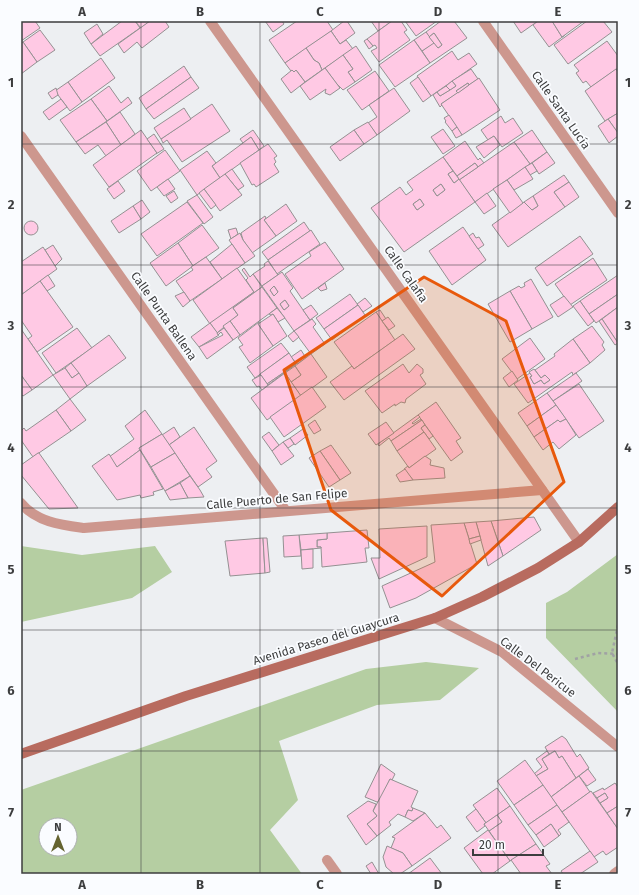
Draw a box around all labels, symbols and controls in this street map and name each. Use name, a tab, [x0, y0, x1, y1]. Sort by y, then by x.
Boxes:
text: A	[77, 4, 86, 19]
text: B	[196, 4, 204, 19]
text: C	[316, 4, 324, 19]
text: D	[434, 4, 443, 19]
text: E	[555, 4, 562, 19]
street label: Calle Santa Lucía	[529, 68, 593, 152]
text: 1	[8, 75, 14, 90]
text: 1	[625, 75, 631, 90]
text: 2	[8, 197, 15, 212]
text: 2	[625, 197, 632, 212]
street label: Calle Calafia	[381, 243, 431, 305]
street label: Calle Punta Ballena	[128, 269, 200, 363]
text: 3	[7, 318, 15, 333]
text: 3	[624, 318, 632, 333]
text: 4	[7, 440, 15, 455]
text: 4	[624, 440, 632, 455]
street label: Calle Puerto de San Felipe	[206, 486, 348, 512]
text: 5	[8, 562, 15, 577]
text: 5	[625, 562, 632, 577]
street label: Avenida Paseo del Guaycura	[251, 610, 401, 668]
street label: Calle Del Pericue	[497, 634, 579, 700]
text: 6	[7, 683, 15, 698]
text: 6	[624, 683, 632, 698]
text: 7	[8, 805, 14, 820]
text: 7	[625, 805, 631, 820]
north arrow	[38, 817, 78, 857]
text: N	[54, 821, 62, 834]
scale bar	[473, 831, 543, 857]
text: 20 m	[479, 838, 505, 852]
text: A	[77, 877, 86, 892]
text: B	[196, 877, 204, 892]
text: C	[316, 877, 324, 892]
text: D	[434, 877, 443, 892]
text: E	[555, 877, 562, 892]

